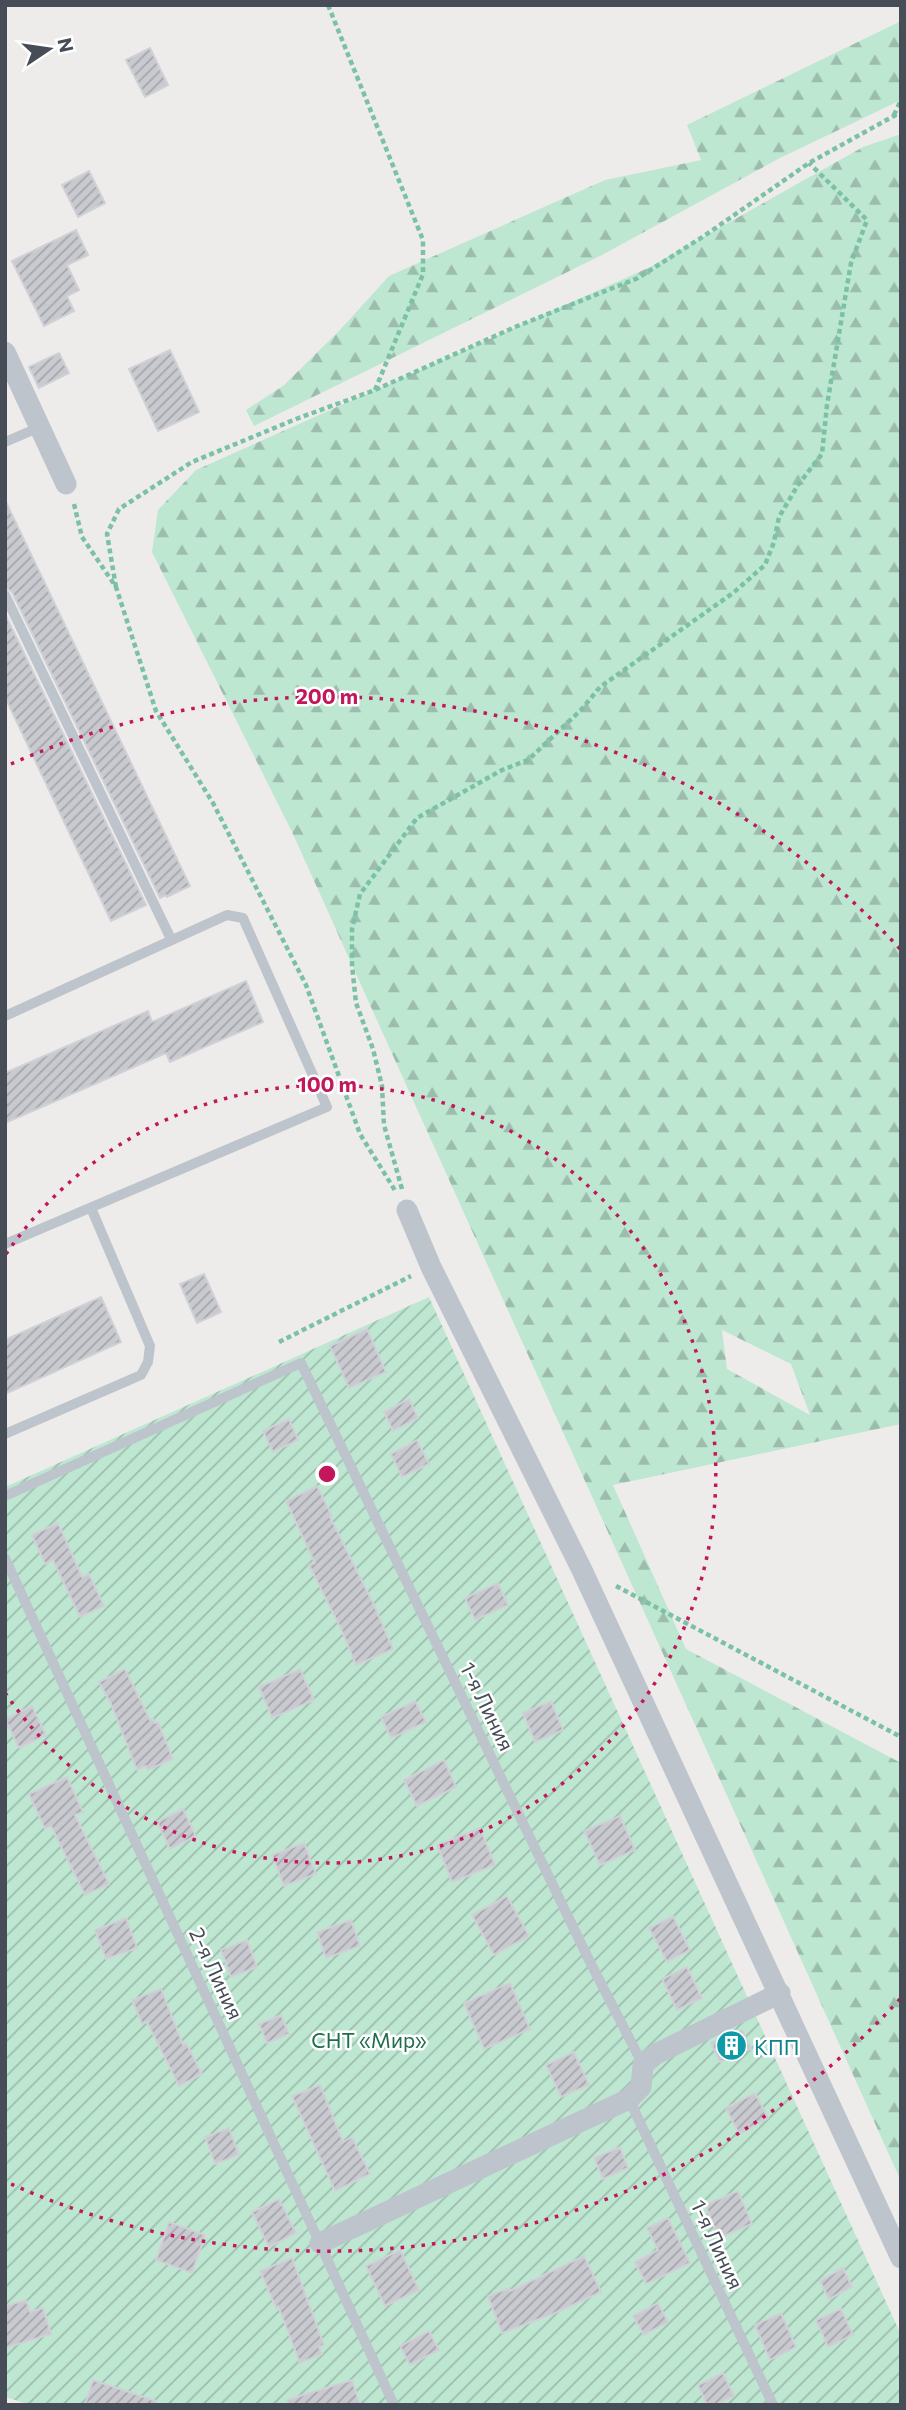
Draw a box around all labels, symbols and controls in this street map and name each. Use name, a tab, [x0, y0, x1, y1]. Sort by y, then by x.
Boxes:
north arrow	[14, 14, 84, 84]
text: N	[53, 36, 79, 55]
text: 200 m	[296, 683, 358, 708]
text: 100 m	[297, 1071, 357, 1096]
centre of rings	[315, 1462, 339, 1486]
street label: 1-я Линия	[456, 1657, 520, 1755]
street label: 2-я Линия	[185, 1923, 249, 2023]
park label: СНТ «Мир»	[311, 2027, 427, 2052]
building icon: КПП	[714, 2029, 748, 2063]
place label: КПП	[754, 2034, 799, 2059]
street label: 1-я Линия	[686, 2195, 750, 2293]

